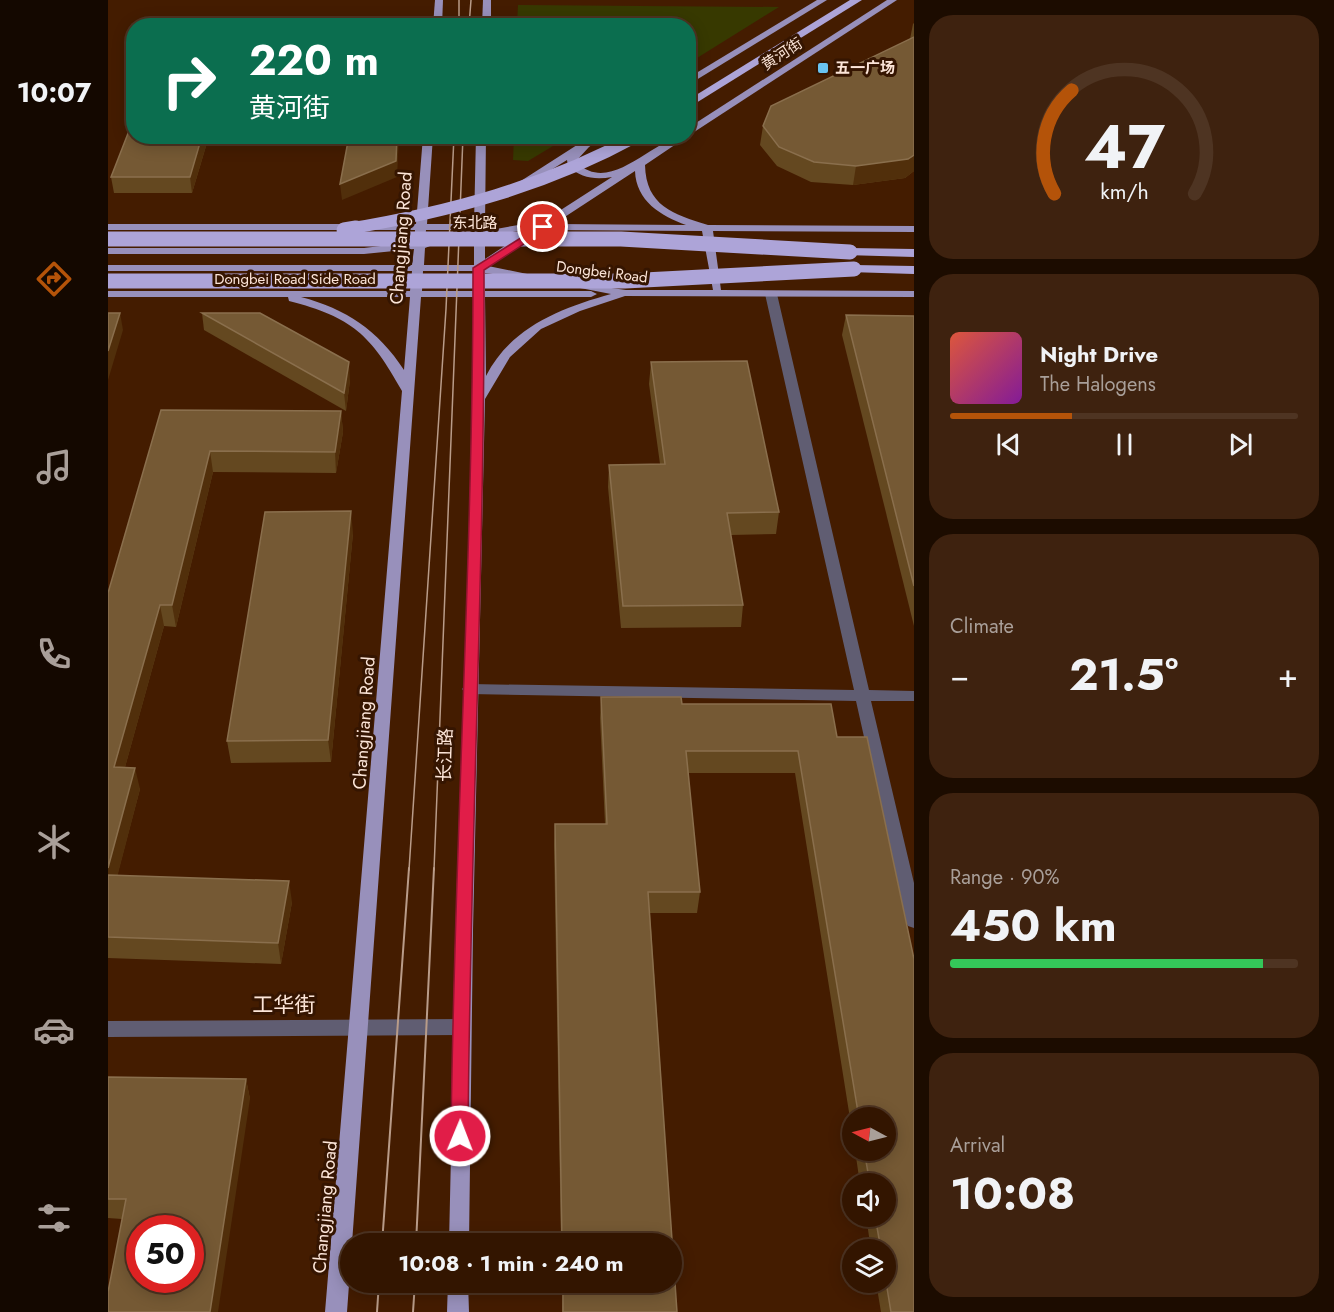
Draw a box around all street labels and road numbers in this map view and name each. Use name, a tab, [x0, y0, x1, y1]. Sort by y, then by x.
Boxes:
street label: 黄河街	[757, 33, 807, 75]
street label: Changjiang Road	[383, 171, 419, 305]
street label: 东北路	[452, 212, 498, 234]
street label: Dongbei Road	[555, 255, 649, 289]
street label: Dongbei Road Side Road	[214, 268, 376, 290]
street label: Changjiang Road	[346, 656, 382, 790]
street label: 长江路	[431, 728, 459, 782]
street label: 工华街	[253, 990, 316, 1020]
street label: Changjiang Road	[306, 1140, 344, 1274]

